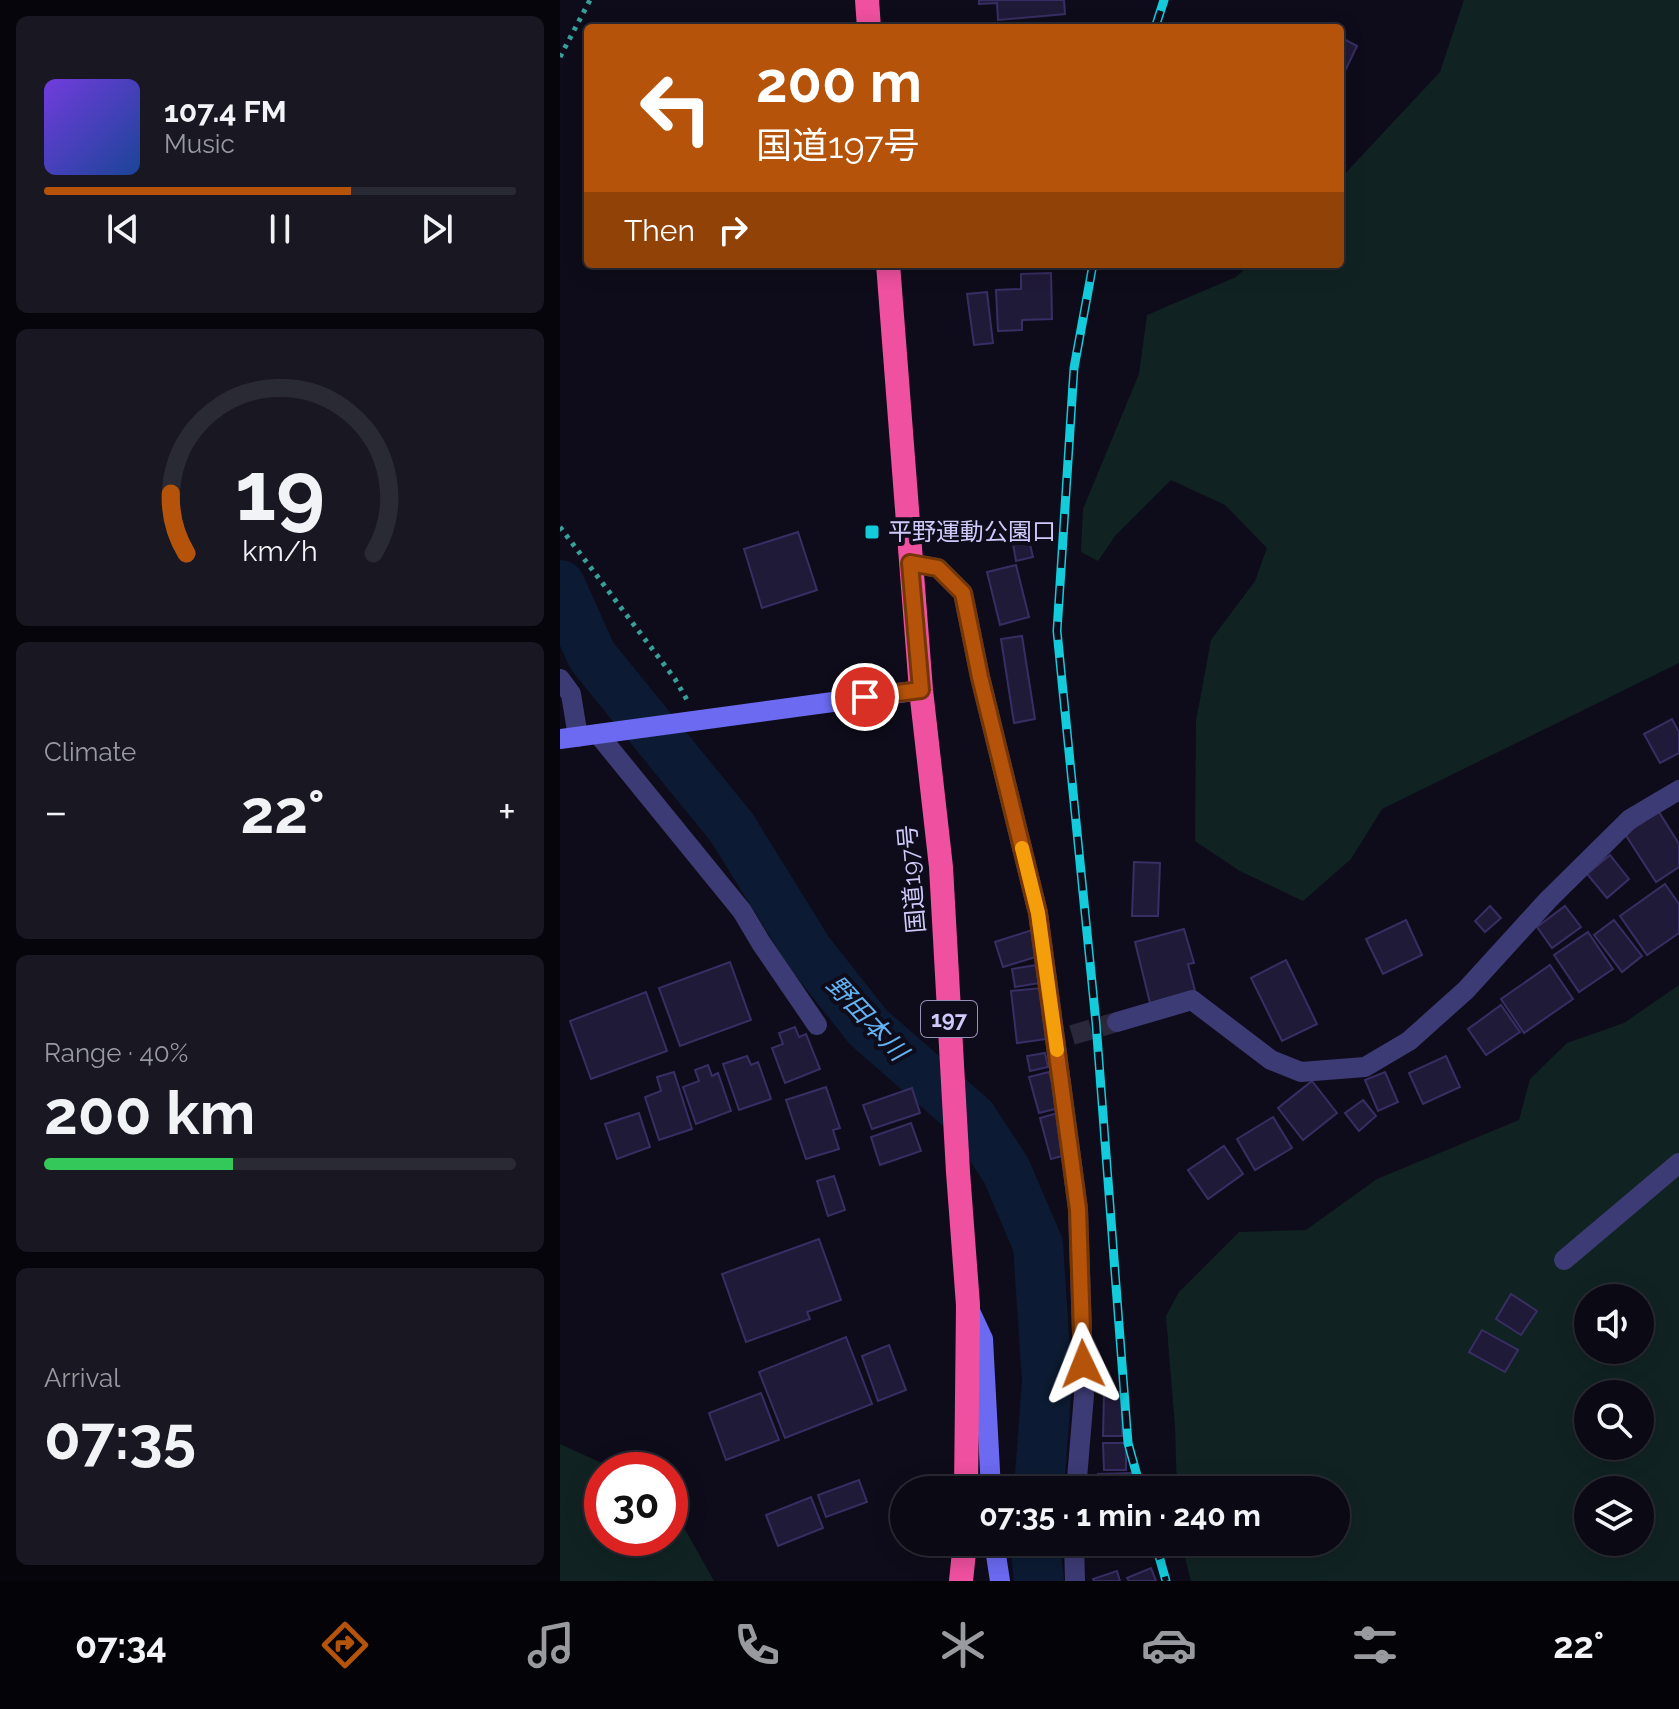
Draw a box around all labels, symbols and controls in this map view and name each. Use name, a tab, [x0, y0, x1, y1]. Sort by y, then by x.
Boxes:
text: 200 m	[756, 49, 922, 115]
icon: left	[624, 56, 728, 160]
text: 107.4 FM	[164, 94, 287, 129]
text: 国道197号	[756, 124, 920, 166]
text: Music	[164, 129, 235, 159]
icon: previous	[101, 207, 145, 251]
icon: pause	[258, 207, 302, 251]
icon: next	[415, 207, 459, 251]
icon: right	[711, 208, 755, 252]
text: Then	[624, 213, 695, 248]
text: 19	[235, 441, 325, 538]
place label: 平野運動公園口	[888, 517, 1056, 546]
marker: 平野運動公園口	[863, 523, 881, 541]
text: km/h	[242, 534, 318, 568]
pin	[831, 663, 899, 731]
icon: arrive	[843, 675, 887, 719]
text: Climate	[44, 737, 136, 767]
text: 22°	[241, 777, 325, 847]
text: −	[44, 786, 68, 837]
text: +	[498, 786, 516, 837]
street label: 国道197号	[892, 823, 931, 935]
water label: 野田本川	[821, 970, 915, 1068]
road number: 197	[921, 1001, 977, 1037]
text: Range · 40%	[44, 1038, 188, 1068]
text: 200 km	[44, 1078, 255, 1148]
map controls	[1574, 1284, 1654, 1556]
button: sound	[1574, 1284, 1654, 1364]
position arrow	[1041, 1322, 1125, 1406]
text: Arrival	[44, 1363, 120, 1393]
button: search	[1574, 1380, 1654, 1460]
text: 07:35	[44, 1403, 196, 1473]
speed limit sign: 30	[584, 1452, 688, 1556]
button: layers	[1574, 1476, 1654, 1556]
text: 07:35 · 1 min · 240 m	[979, 1498, 1261, 1533]
icon: directions	[317, 1617, 373, 1673]
icon: music	[523, 1617, 579, 1673]
icon: phone	[729, 1617, 785, 1673]
icon: climate	[935, 1617, 991, 1673]
icon: car	[1141, 1617, 1197, 1673]
icon: filters	[1347, 1617, 1403, 1673]
text: 07:34	[75, 1624, 167, 1666]
text: 22°	[1553, 1624, 1604, 1666]

